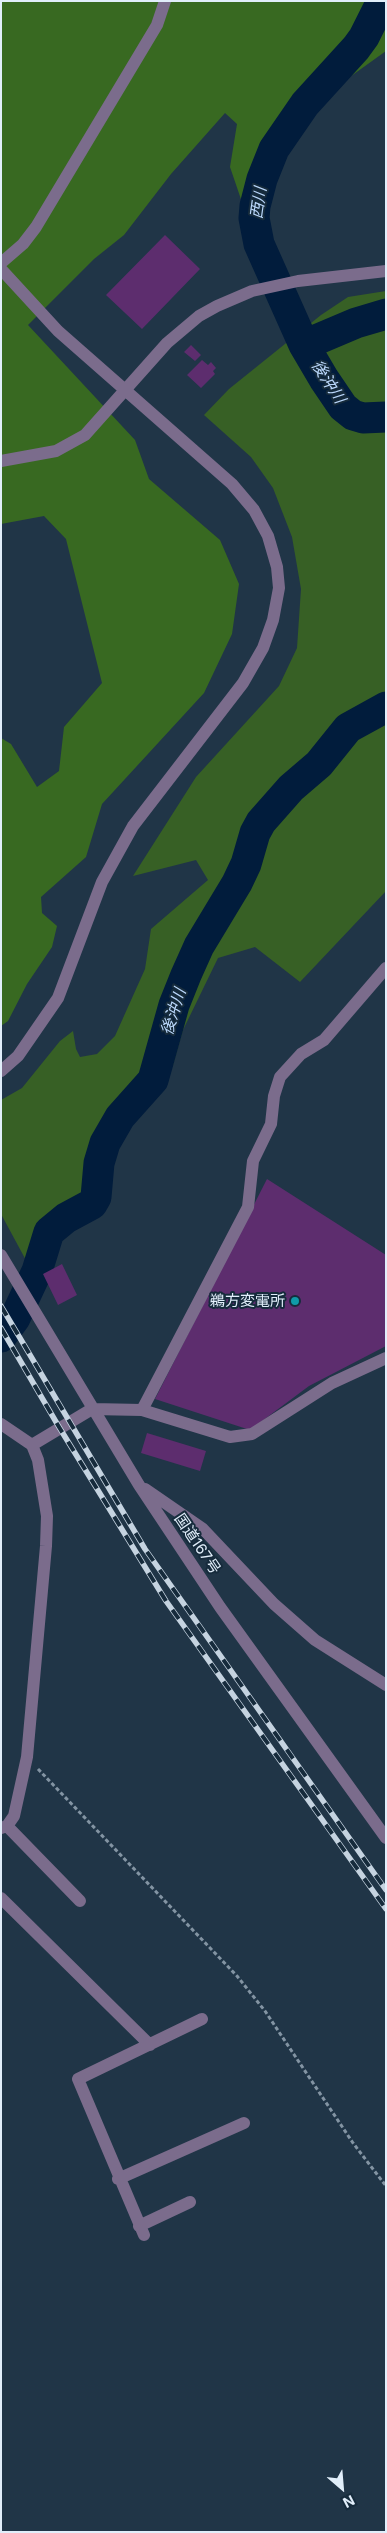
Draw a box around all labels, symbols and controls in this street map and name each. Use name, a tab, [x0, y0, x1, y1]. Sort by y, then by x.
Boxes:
water label: 西川	[247, 186, 271, 220]
water label: 後沖川	[307, 357, 349, 407]
water label: 後沖川	[158, 986, 190, 1038]
place label: 鵜方変電所	[210, 1292, 285, 1310]
marker: 鵜方変電所	[289, 1295, 301, 1307]
street label: 国道167号	[170, 1510, 224, 1578]
north arrow	[317, 2463, 367, 2513]
text: N	[340, 2492, 358, 2512]

